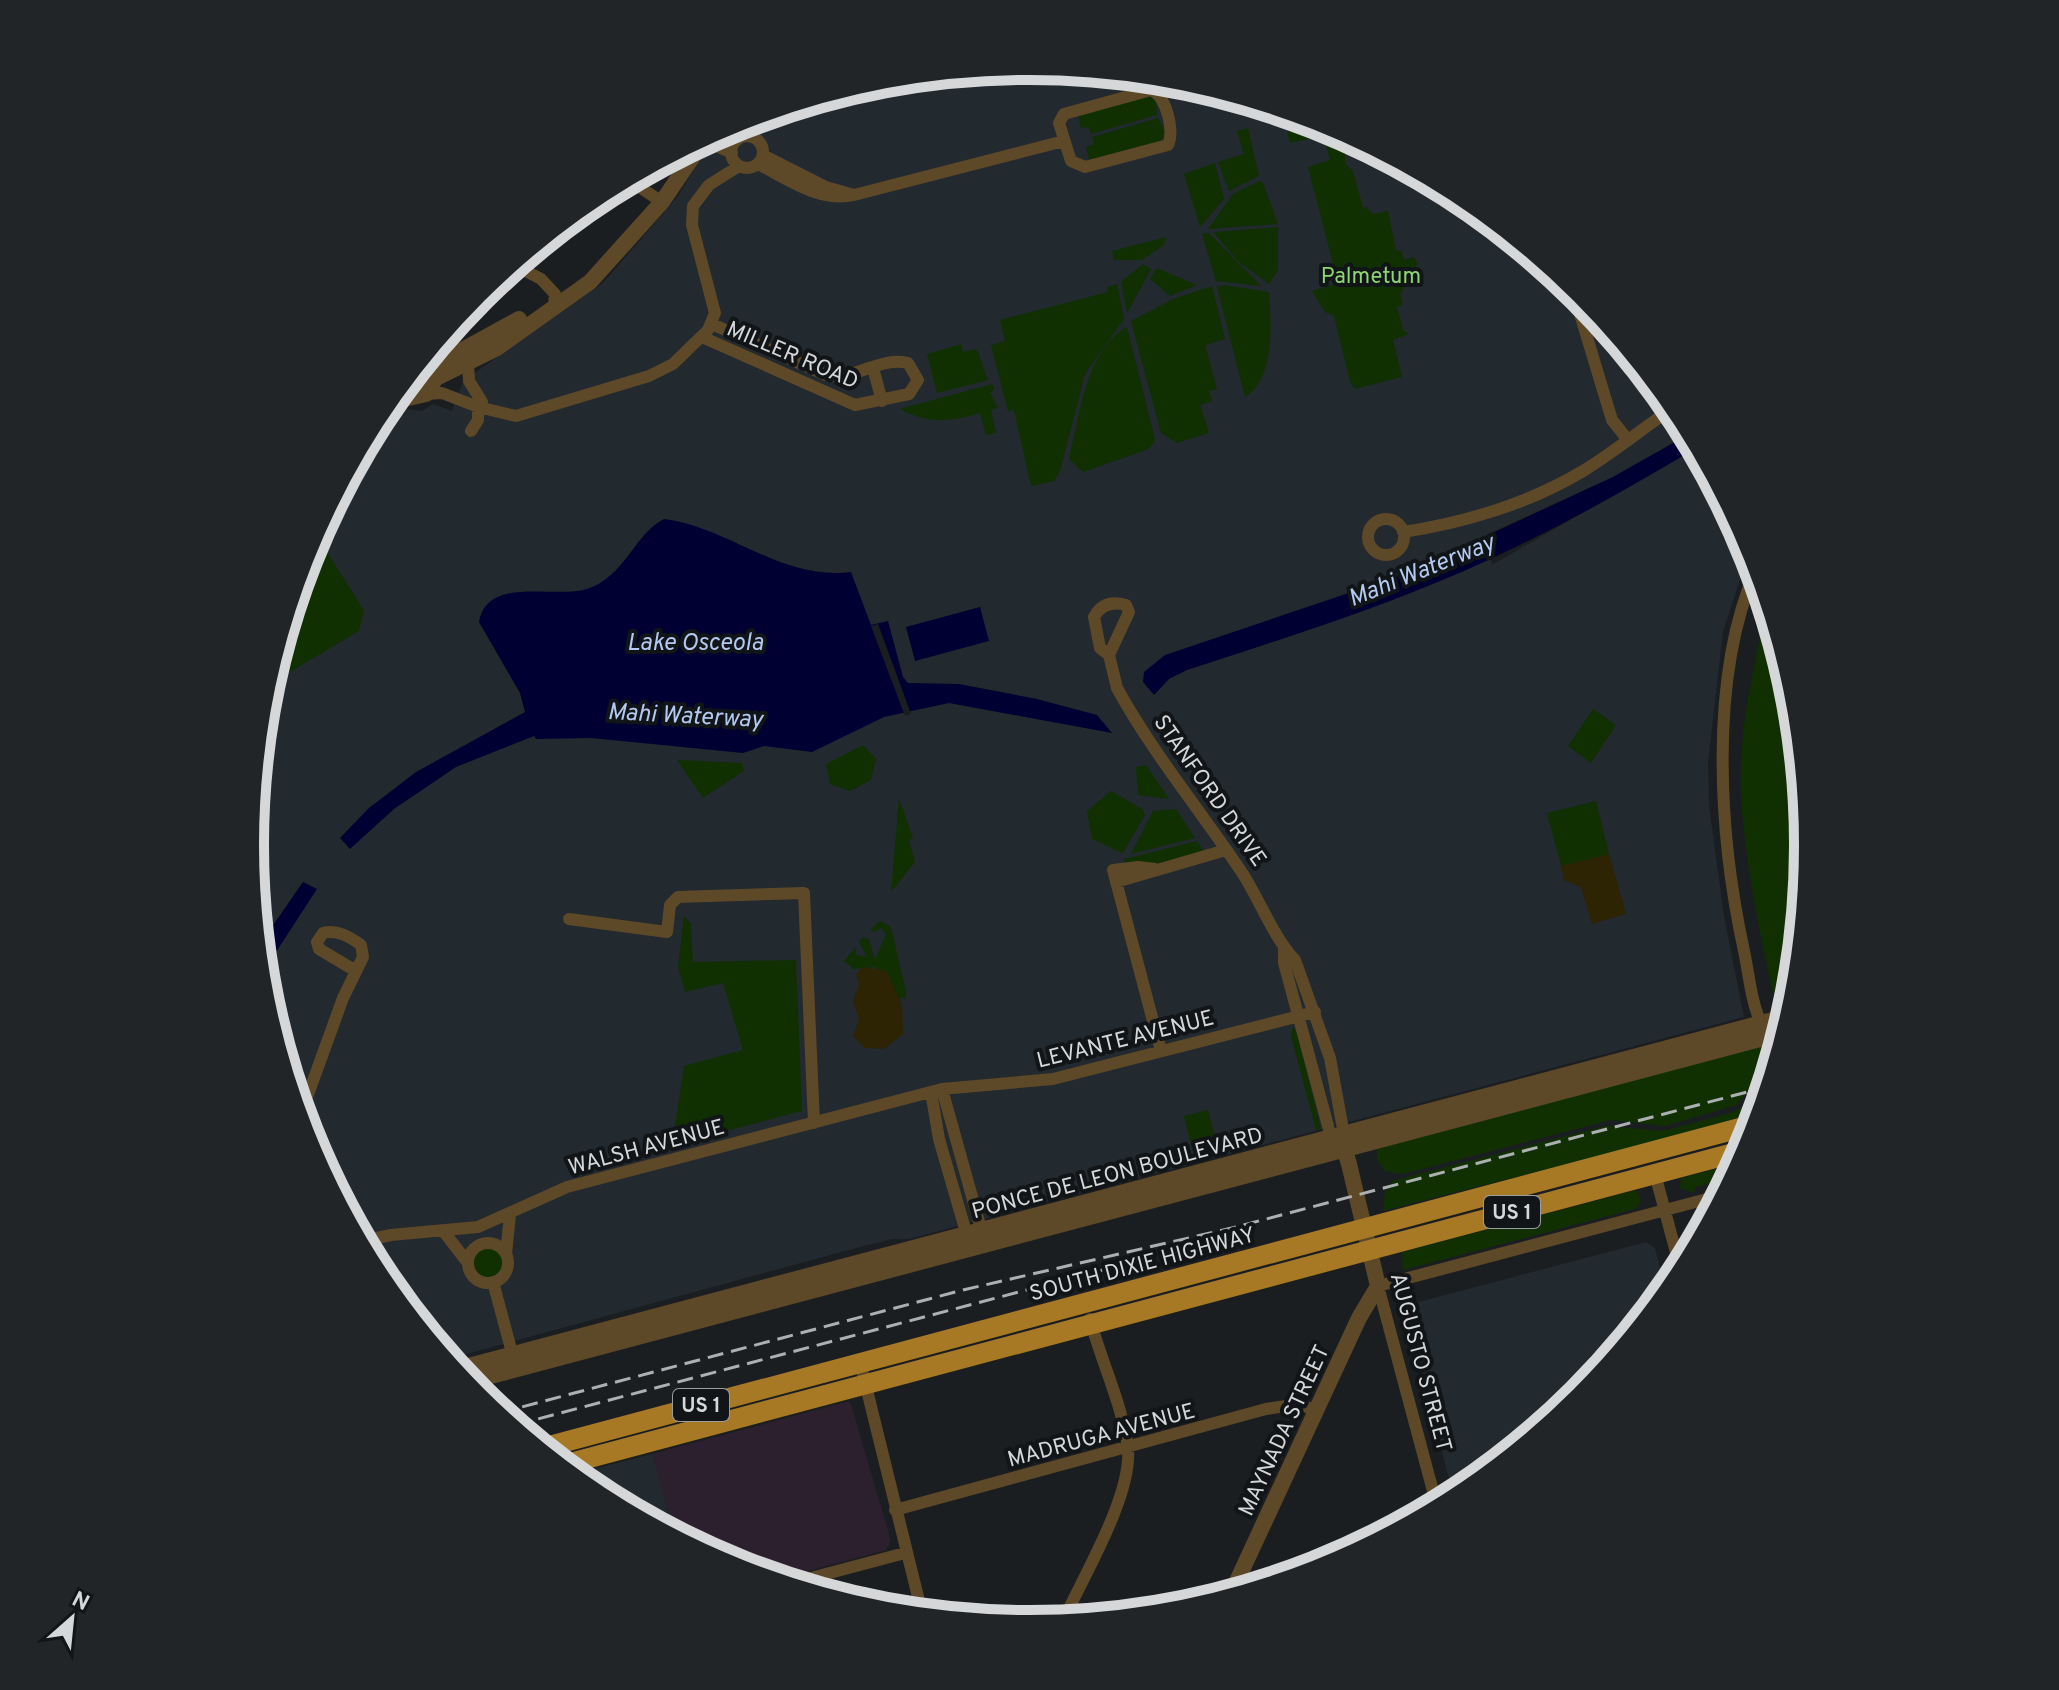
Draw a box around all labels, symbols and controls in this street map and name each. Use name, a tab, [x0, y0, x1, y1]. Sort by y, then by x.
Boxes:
park label: Palmetum	[1321, 264, 1421, 291]
street label: MILLER ROAD	[722, 316, 862, 396]
water label: Mahi Waterway	[1344, 528, 1501, 615]
water label: Lake Osceola	[627, 629, 764, 659]
water label: Mahi Waterway	[606, 698, 765, 736]
street label: STANFORD DRIVE	[1147, 710, 1271, 872]
street label: LEVANTE AVENUE	[1034, 1005, 1217, 1075]
street label: WALSH AVENUE	[566, 1115, 728, 1182]
street label: PONCE DE LEON BOULEVARD	[969, 1123, 1266, 1226]
road number: US 1	[1484, 1196, 1540, 1228]
street label: SOUTH DIXIE HIGHWAY	[1027, 1222, 1258, 1309]
street label: AUGUSTO STREET	[1383, 1270, 1456, 1455]
street label: MAYNADA STREET	[1234, 1341, 1337, 1521]
road number: US 1	[673, 1389, 729, 1421]
street label: MADRUGA AVENUE	[1005, 1398, 1198, 1474]
north arrow	[32, 1578, 112, 1658]
text: N	[67, 1587, 93, 1618]

